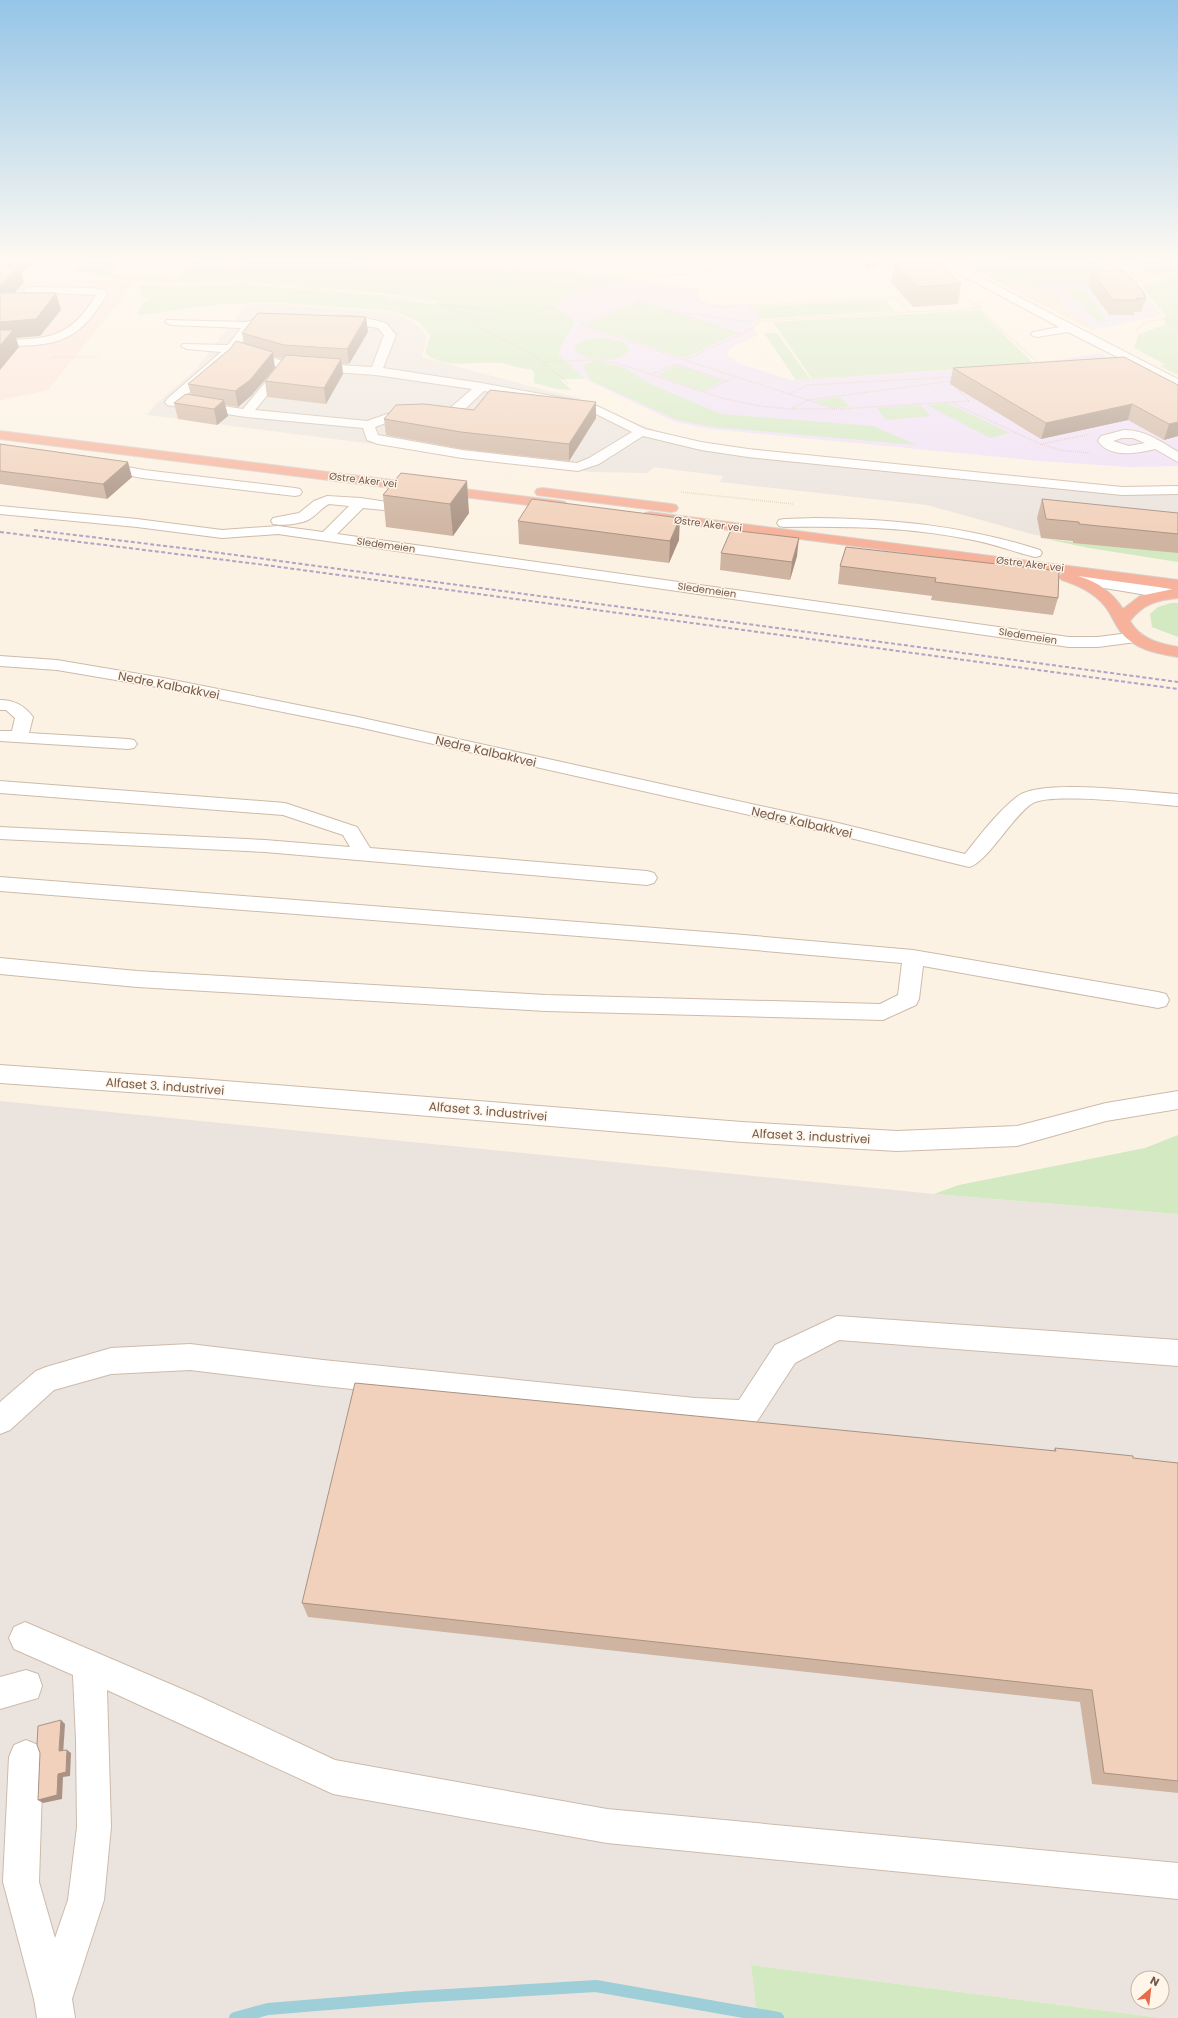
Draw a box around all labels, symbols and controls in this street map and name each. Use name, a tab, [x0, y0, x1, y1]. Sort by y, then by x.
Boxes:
street label: Østre Aker vei	[328, 468, 398, 492]
street label: Østre Aker vei	[673, 512, 743, 536]
street label: Sledemeien	[356, 533, 416, 557]
street label: Østre Aker vei	[995, 552, 1065, 576]
street label: Sledemeien	[677, 578, 737, 602]
street label: Sledemeien	[998, 624, 1058, 648]
street label: Nedre Kalbakkvei	[117, 667, 221, 703]
street label: Nedre Kalbakkvei	[434, 731, 538, 771]
street label: Nedre Kalbakkvei	[750, 802, 854, 842]
street label: Alfaset 3. industrivei	[105, 1073, 225, 1099]
street label: Alfaset 3. industrivei	[428, 1097, 548, 1125]
street label: Alfaset 3. industrivei	[751, 1124, 871, 1148]
north arrow	[1130, 1970, 1170, 2010]
text: N	[1147, 1972, 1162, 1990]

